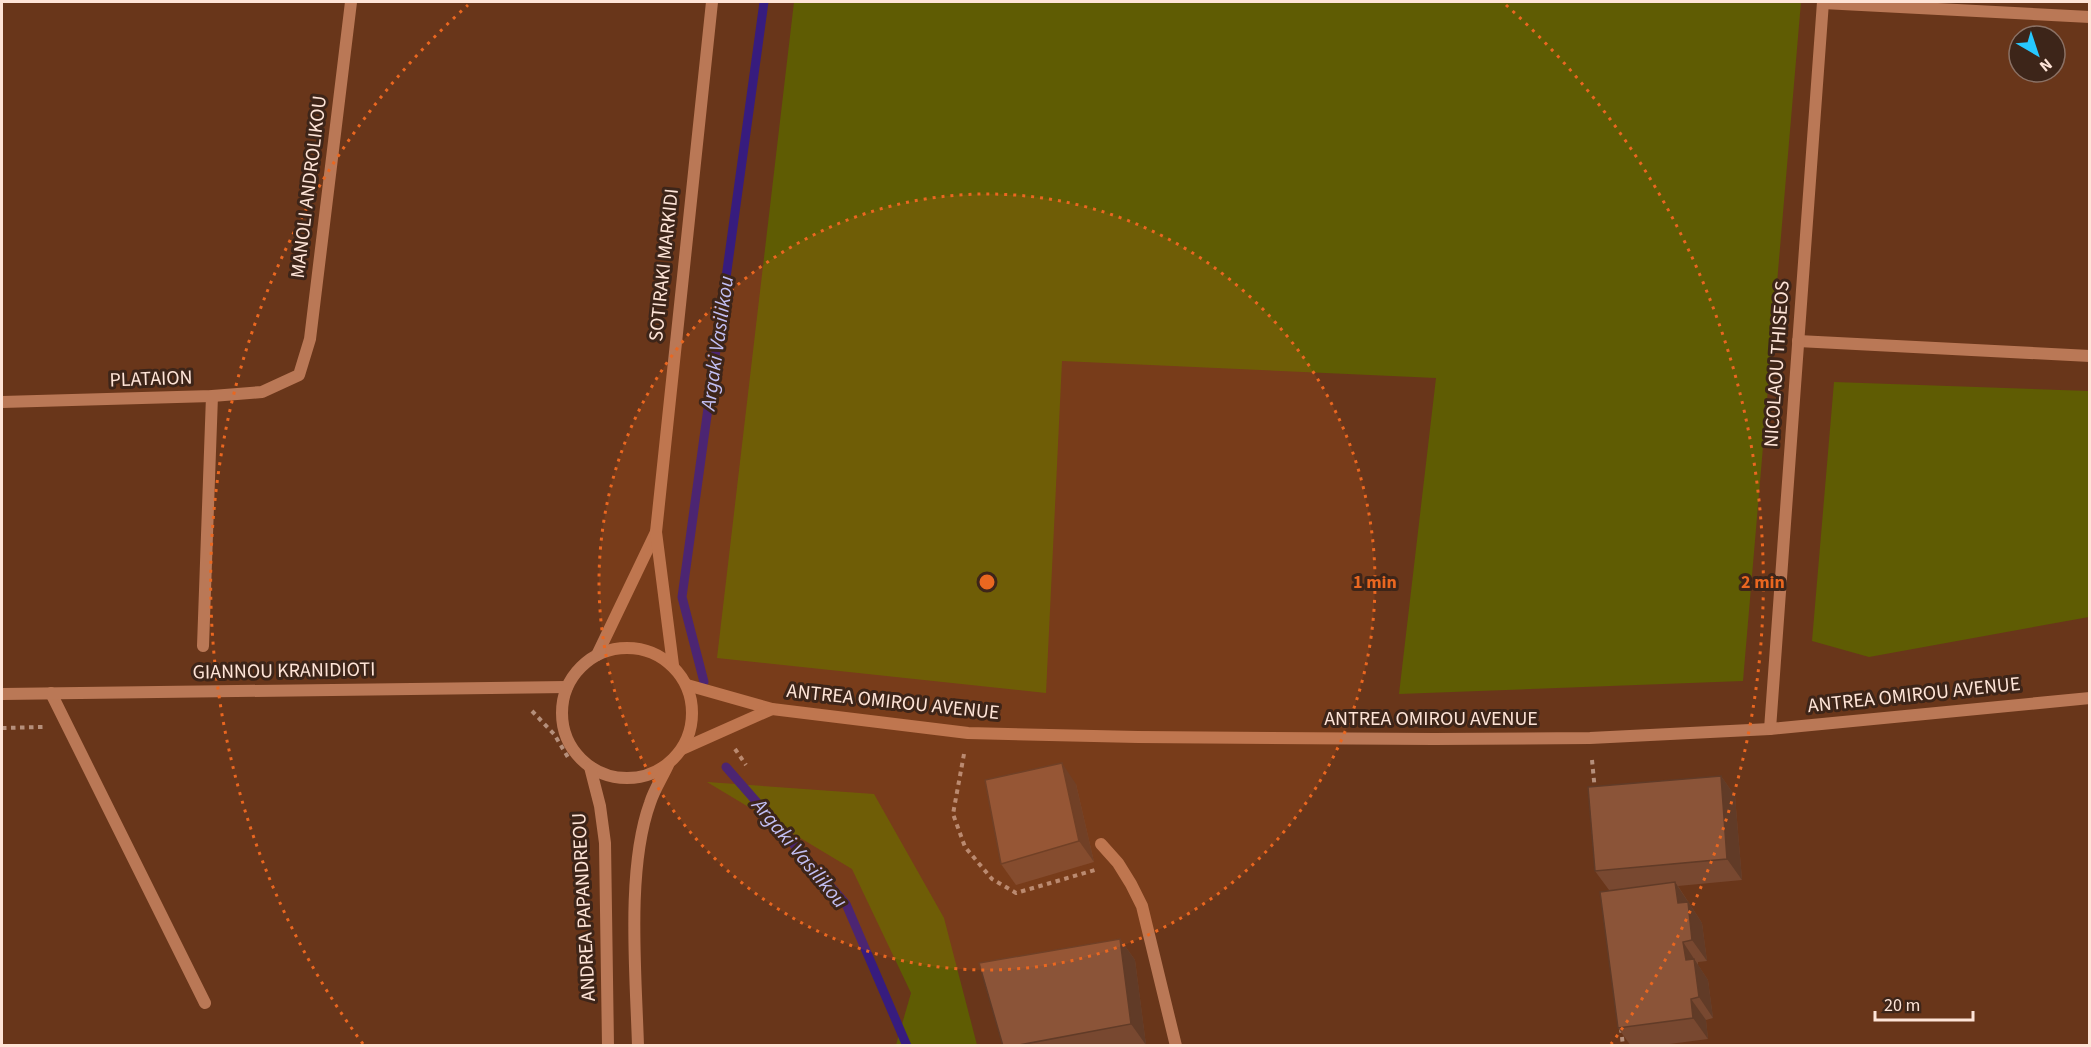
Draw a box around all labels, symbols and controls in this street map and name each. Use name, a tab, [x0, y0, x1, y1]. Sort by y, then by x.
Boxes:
north arrow	[2007, 24, 2067, 84]
text: N	[2035, 53, 2057, 77]
street label: MANOLI ANDROLIKOU	[284, 94, 334, 280]
street label: SOTIRAKI MARKIDI	[642, 187, 686, 343]
water label: Argaki Vasilikou	[692, 274, 741, 414]
street label: NICOLAOU THISEOS	[1757, 280, 1797, 448]
street label: PLATAION	[109, 364, 193, 394]
text: 1 min	[1353, 570, 1397, 595]
text: 2 min	[1741, 570, 1785, 595]
centre of rings	[977, 572, 997, 592]
street label: GIANNOU KRANIDIOTI	[192, 655, 376, 687]
street label: ANTREA OMIROU AVENUE	[1806, 670, 2022, 720]
street label: ANTREA OMIROU AVENUE	[785, 677, 1001, 727]
street label: ANTREA OMIROU AVENUE	[1324, 705, 1538, 733]
water label: Argaki Vasilikou	[744, 790, 855, 914]
street label: ANDREA PAPANDREOU	[565, 812, 603, 1002]
scale bar	[1875, 984, 1972, 1022]
text: 20 m	[1884, 993, 1920, 1018]

